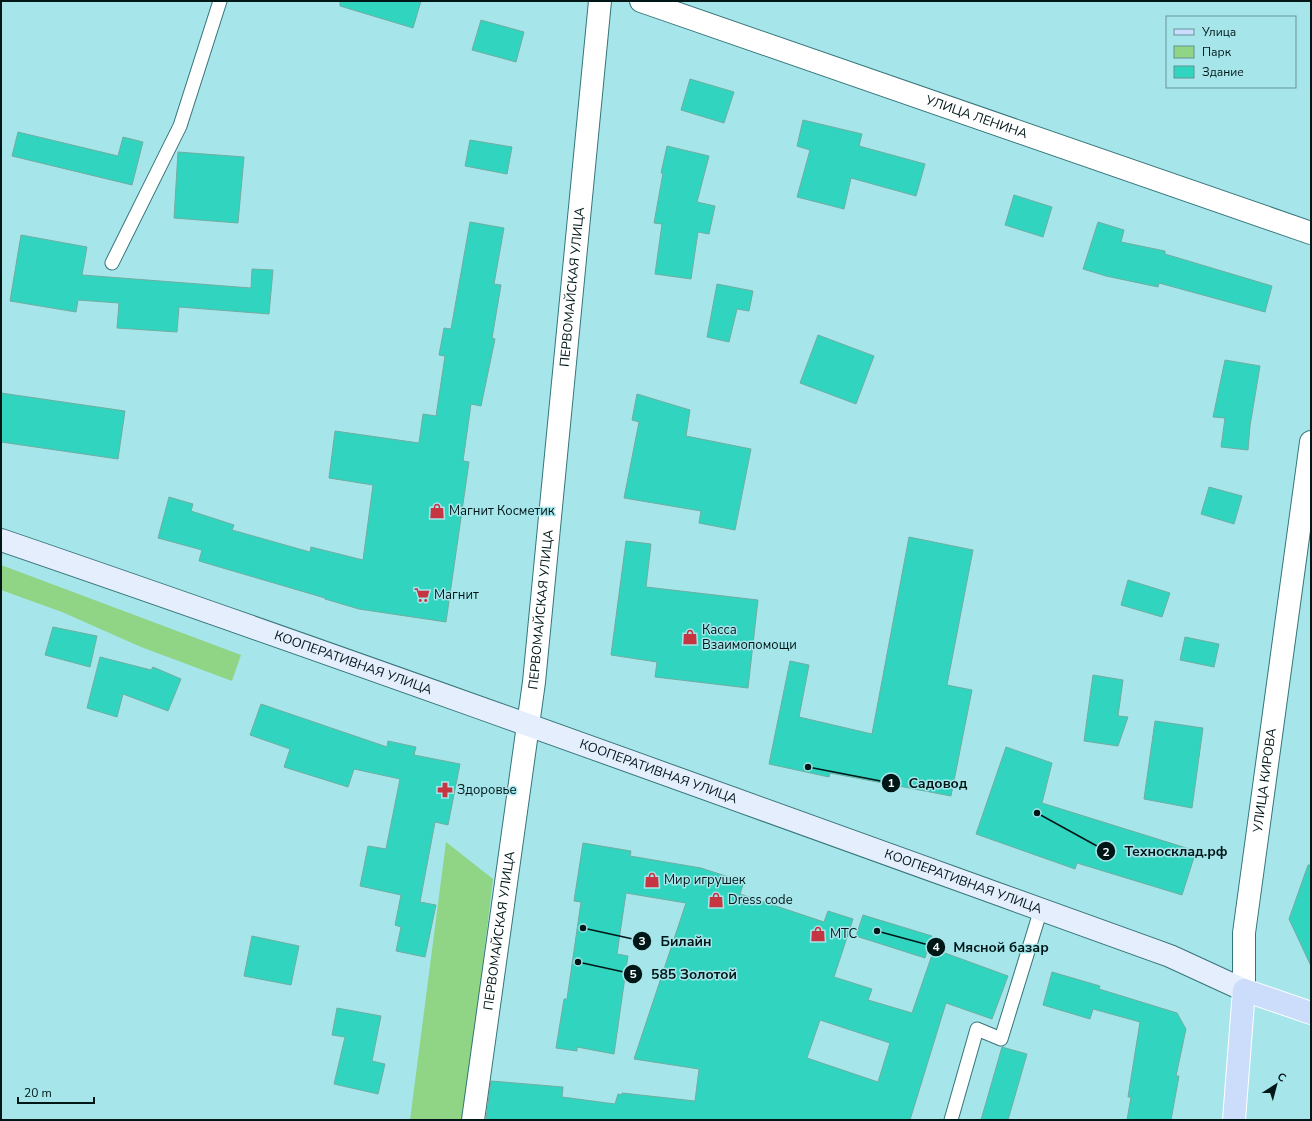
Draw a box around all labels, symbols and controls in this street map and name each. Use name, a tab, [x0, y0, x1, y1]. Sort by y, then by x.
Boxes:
legend	[1166, 16, 1296, 88]
text: Улица	[1201, 24, 1236, 40]
text: Парк	[1202, 44, 1232, 60]
text: Здание	[1202, 64, 1244, 80]
street label: УЛИЦА ЛЕНИНА	[922, 91, 1030, 143]
street label: ПЕРВОМАЙСКАЯ УЛИЦА	[556, 206, 589, 368]
shop icon: Магнит Косметик	[428, 502, 446, 520]
place label: Магнит Косметик	[449, 502, 555, 520]
street label: ПЕРВОМАЙСКАЯ УЛИЦА	[524, 528, 558, 691]
supermarket icon: Магнит	[413, 586, 431, 604]
place label: Магнит	[434, 586, 479, 604]
place label: Касса Взаимопомощи	[702, 621, 797, 654]
street label: КООПЕРАТИВНАЯ УЛИЦА	[272, 627, 435, 699]
shop icon: Касса Взаимопомощи	[681, 628, 699, 646]
street label: УЛИЦА КИРОВА	[1249, 727, 1281, 835]
street label: КООПЕРАТИВНАЯ УЛИЦА	[577, 735, 740, 808]
callout: Садовод	[881, 770, 976, 796]
text: Садовод	[909, 774, 968, 793]
text: 1	[887, 775, 895, 791]
pharmacy icon: Здоровье	[436, 781, 454, 799]
place label: Здоровье	[457, 781, 517, 799]
callout: Техносклад.рф	[1096, 838, 1235, 864]
text: Техносклад.рф	[1124, 842, 1228, 861]
text: 2	[1102, 844, 1110, 860]
street label: КООПЕРАТИВНАЯ УЛИЦА	[882, 845, 1045, 918]
street label: ПЕРВОМАЙСКАЯ УЛИЦА	[479, 850, 519, 1012]
shop icon: Мир игрушек	[643, 871, 661, 889]
place label: Мир игрушек	[664, 871, 746, 889]
shop icon: Dress code	[707, 891, 725, 909]
place label: Dress code	[728, 891, 793, 909]
shop icon: МТС	[809, 925, 827, 943]
place label: МТС	[830, 925, 857, 943]
callout: Билайн	[632, 928, 720, 954]
text: Билайн	[660, 932, 712, 951]
text: 3	[638, 933, 646, 949]
callout: Мясной базар	[926, 934, 1057, 960]
text: Мясной базар	[953, 938, 1049, 957]
text: 4	[932, 939, 940, 955]
callout: 585 Золотой	[623, 961, 745, 987]
text: 585 Золотой	[651, 965, 737, 984]
text: 5	[629, 966, 637, 982]
north arrow	[1256, 1065, 1296, 1105]
text: С	[1274, 1069, 1289, 1086]
scale bar	[18, 1079, 94, 1105]
text: 20 m	[24, 1085, 52, 1101]

